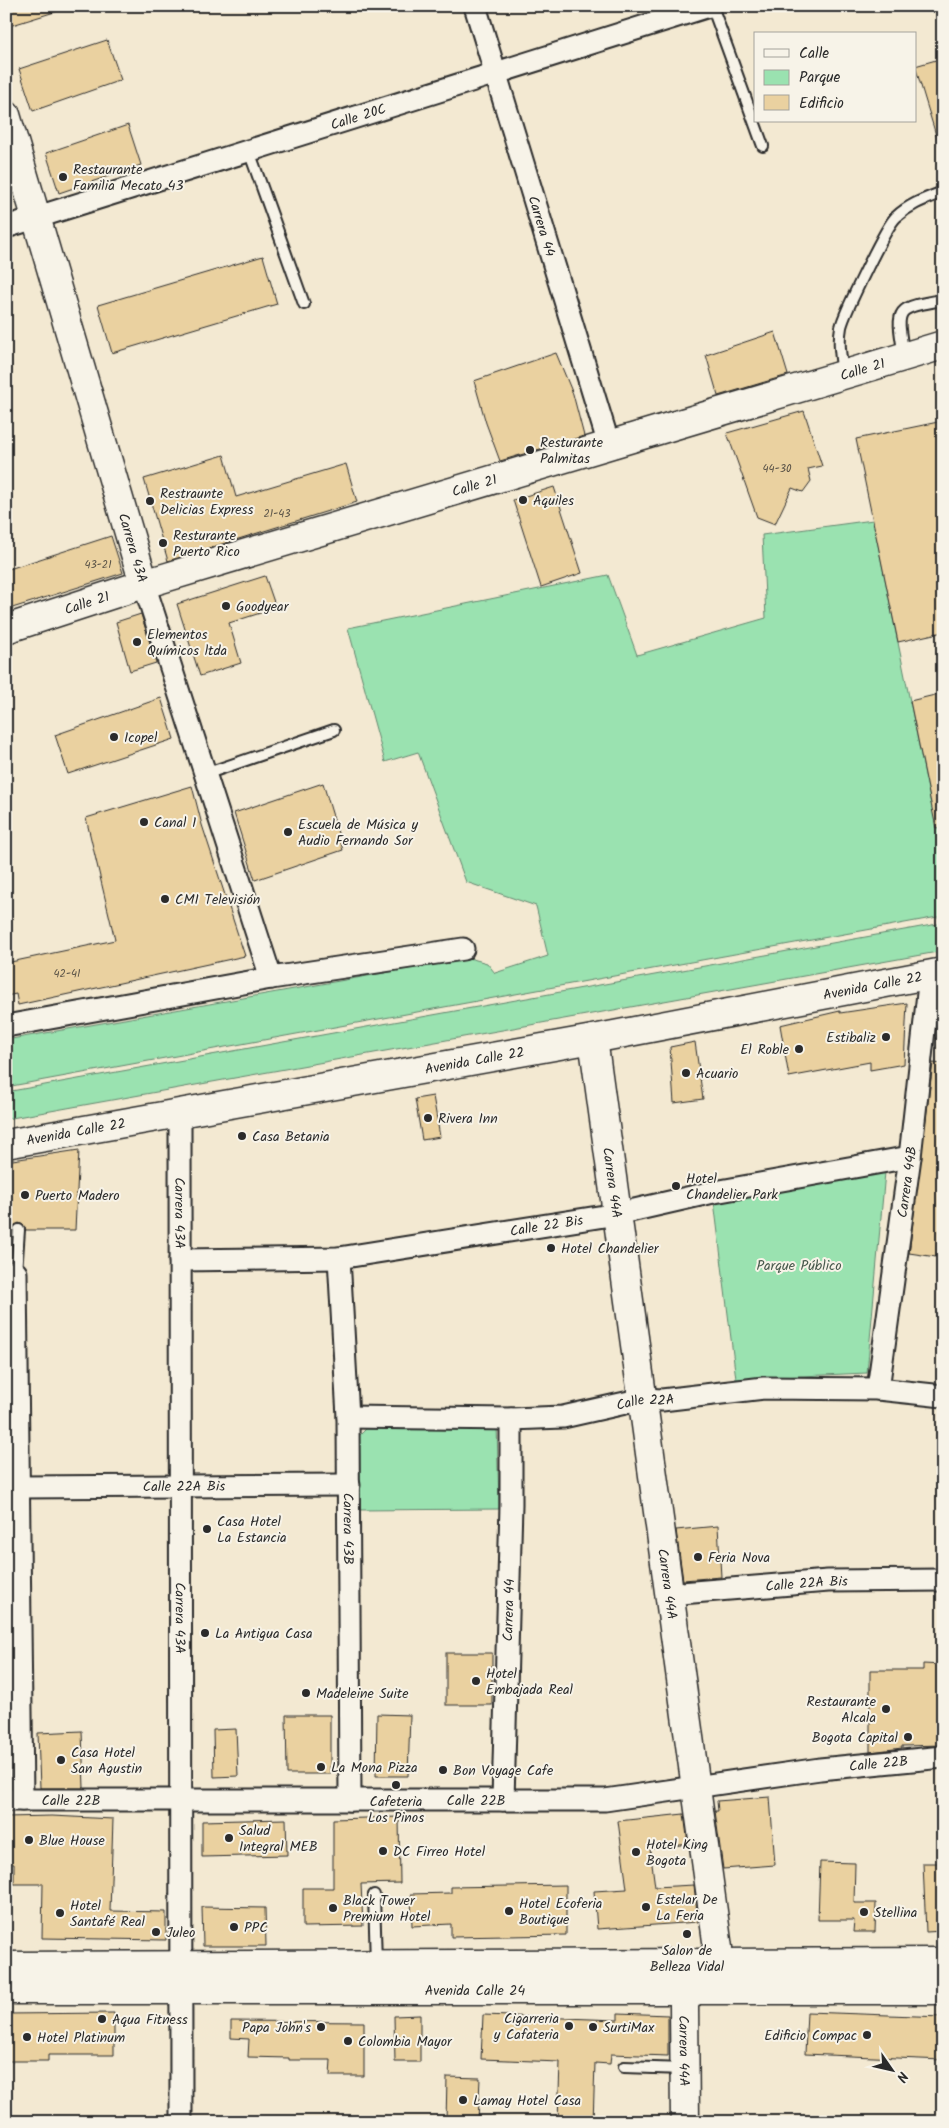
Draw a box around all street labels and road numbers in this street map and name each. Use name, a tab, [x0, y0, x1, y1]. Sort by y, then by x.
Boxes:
street label: Calle 20C	[328, 98, 389, 136]
street label: Carrera 44	[521, 193, 561, 260]
street label: Calle 21	[837, 353, 888, 387]
street label: Calle 21	[449, 469, 500, 503]
street label: Carrera 43A	[112, 510, 153, 585]
street label: Calle 21	[62, 586, 113, 621]
street label: Avenida Calle 22	[821, 966, 924, 1007]
street label: Avenida Calle 22	[423, 1041, 526, 1081]
street label: Avenida Calle 22	[25, 1113, 128, 1152]
street label: Carrera 44B	[892, 1145, 923, 1219]
street label: Carrera 44A	[596, 1146, 628, 1220]
street label: Carrera 43A	[168, 1177, 190, 1249]
street label: Calle 22 Bis	[508, 1210, 585, 1243]
street label: Calle 22A	[614, 1389, 676, 1417]
street label: Calle 22A Bis	[143, 1476, 225, 1498]
street label: Carrera 43B	[336, 1493, 359, 1565]
street label: Carrera 44A	[651, 1547, 683, 1621]
street label: Calle 22A Bis	[765, 1571, 848, 1598]
street label: Carrera 44	[497, 1578, 521, 1642]
street label: Carrera 43A	[168, 1582, 191, 1654]
street label: Calle 22B	[848, 1750, 909, 1778]
street label: Calle 22B	[42, 1790, 101, 1812]
street label: Calle 22B	[447, 1790, 506, 1812]
street label: Avenida Calle 24	[425, 1980, 525, 2002]
street label: Carrera 44A	[672, 2015, 695, 2087]

